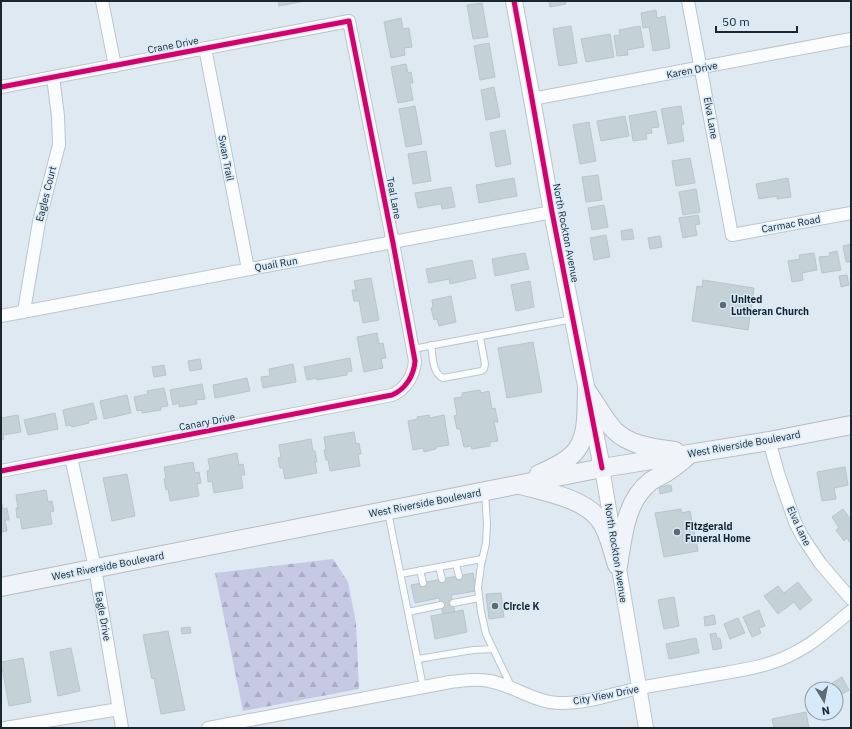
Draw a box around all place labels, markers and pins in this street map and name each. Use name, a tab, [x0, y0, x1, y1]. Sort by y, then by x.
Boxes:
place label: United Lutheran Church	[731, 293, 809, 318]
marker: United Lutheran Church	[718, 300, 728, 310]
place label: Fitzgerald Funeral Home	[685, 520, 751, 545]
marker: Fitzgerald Funeral Home	[672, 527, 682, 537]
place label: Circle K	[503, 600, 540, 613]
marker: Circle K	[490, 601, 500, 611]

